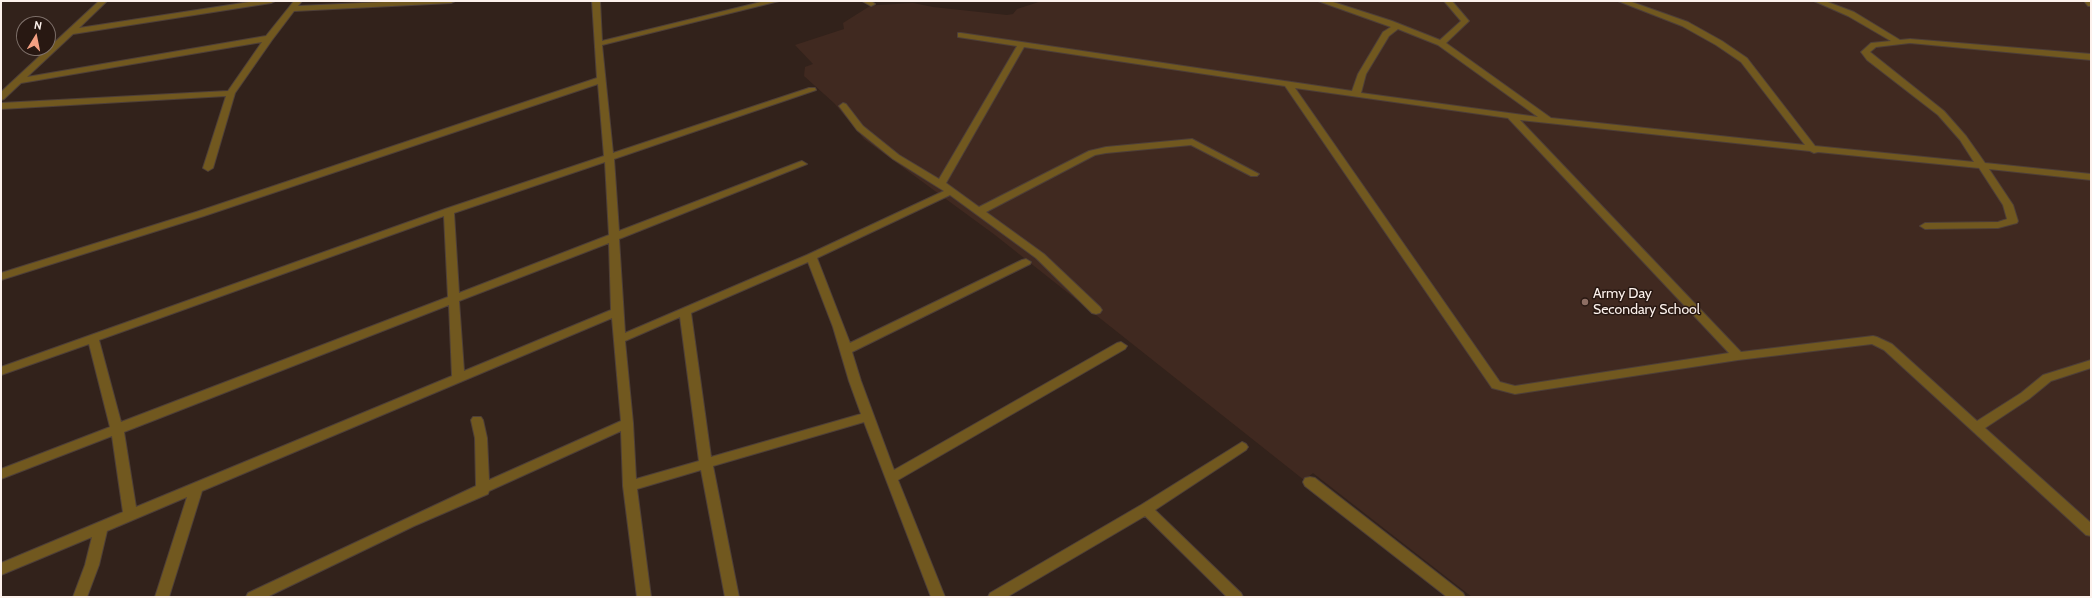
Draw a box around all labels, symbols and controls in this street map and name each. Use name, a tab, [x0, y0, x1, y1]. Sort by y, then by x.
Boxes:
north arrow	[16, 16, 56, 56]
text: N	[33, 18, 43, 33]
place label: Army Day Secondary School	[1593, 286, 1700, 318]
marker: Army Day Secondary School	[1580, 297, 1590, 307]

